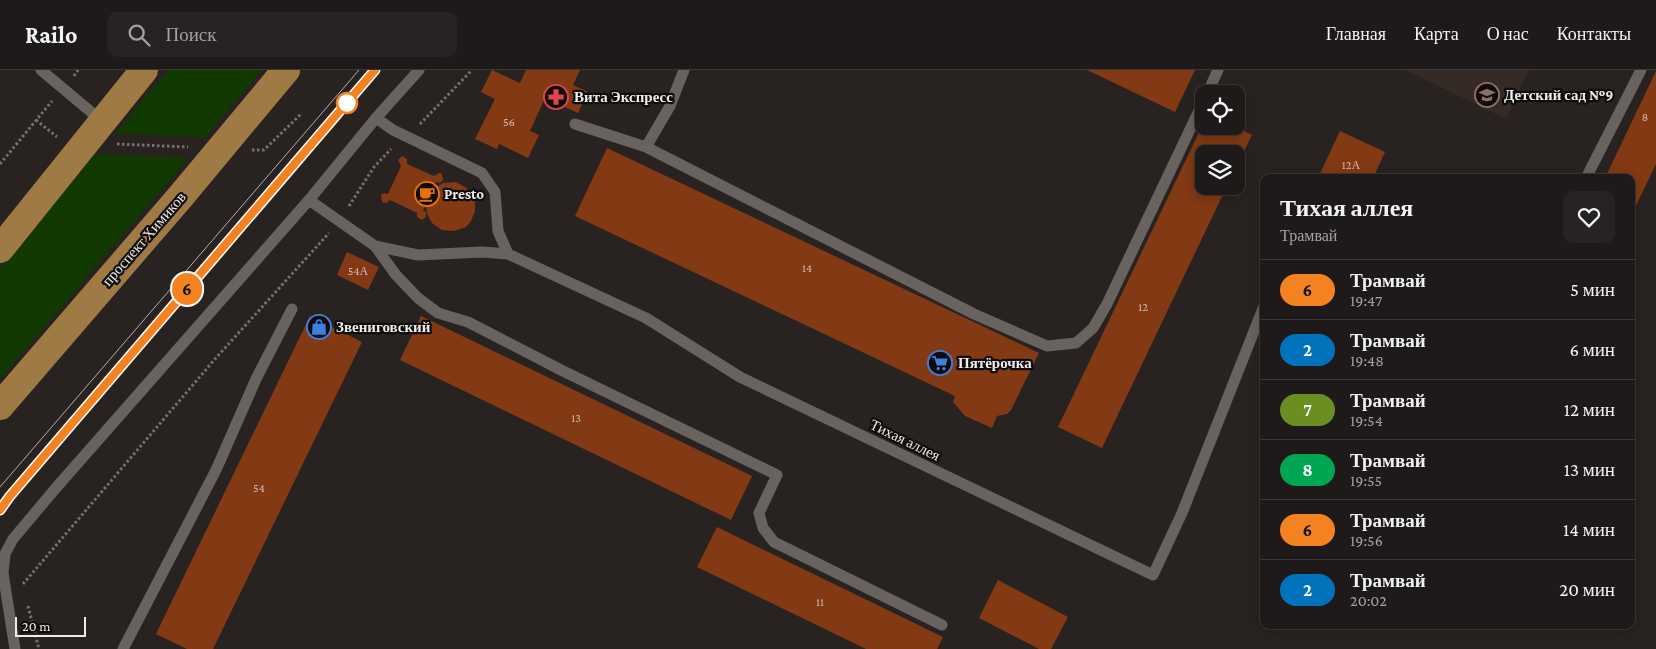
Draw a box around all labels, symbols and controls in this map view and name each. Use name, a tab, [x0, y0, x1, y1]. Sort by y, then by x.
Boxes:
search box	[107, 12, 457, 57]
text: Railo	[25, 21, 77, 48]
icon: search	[125, 21, 153, 49]
text: Поиск	[165, 24, 217, 45]
text: Главная	[1326, 24, 1386, 44]
text: Карта	[1414, 24, 1459, 44]
text: О нас	[1487, 24, 1529, 44]
text: Контакты	[1557, 24, 1631, 44]
school or university icon: Детский сад №9	[1474, 82, 1500, 108]
pharmacy icon: Вита Экспресс	[543, 84, 569, 110]
map controls	[1195, 85, 1245, 195]
button: locate	[1195, 85, 1245, 135]
place label: Детский сад №9	[1504, 87, 1613, 103]
place label: Вита Экспресс	[574, 89, 673, 105]
unlabelled marker	[336, 92, 358, 114]
house number: 8	[1642, 110, 1648, 124]
house number: 56	[503, 115, 515, 129]
button: layers	[1195, 145, 1245, 195]
house number: 12А	[1342, 158, 1361, 172]
cafe icon: Presto	[414, 181, 440, 207]
place label: Presto	[444, 186, 484, 202]
street label: проспект Химиков	[99, 189, 189, 289]
button: heart	[1563, 191, 1615, 243]
text: Тихая аллея	[1280, 194, 1413, 221]
text: Трамвай	[1280, 227, 1337, 244]
house number: 14	[802, 261, 812, 275]
house number: 54А	[348, 264, 369, 278]
text: Трамвай	[1350, 270, 1426, 291]
line badge: 6	[171, 273, 203, 305]
text: 6	[182, 279, 192, 299]
text: 5 мин	[1570, 279, 1615, 300]
text: 6	[1303, 280, 1312, 300]
text: 19:47	[1350, 292, 1382, 309]
house number: 12	[1138, 300, 1148, 314]
shop icon: Звениговский	[306, 314, 332, 340]
place label: Звениговский	[336, 319, 431, 335]
text: Трамвай	[1350, 330, 1426, 351]
text: 6 мин	[1569, 339, 1615, 360]
text: 2	[1303, 340, 1312, 360]
supermarket icon: Пятёрочка	[927, 350, 953, 376]
text: 19:48	[1350, 352, 1384, 369]
place label: Пятёрочка	[958, 355, 1032, 371]
text: Трамвай	[1350, 390, 1426, 411]
text: 12 мин	[1564, 399, 1615, 420]
text: 7	[1303, 400, 1312, 420]
house number: 13	[571, 411, 581, 425]
text: 19:54	[1350, 412, 1383, 429]
street label: Тихая аллея	[867, 416, 943, 464]
text: Трамвай	[1350, 450, 1426, 471]
text: 13 мин	[1564, 459, 1615, 480]
text: 8	[1302, 460, 1313, 480]
text: 19:55	[1350, 472, 1382, 489]
house number: 54	[253, 481, 265, 495]
text: Трамвай	[1350, 510, 1426, 531]
text: 14 мин	[1563, 519, 1615, 540]
text: 6	[1303, 520, 1312, 540]
text: 19:56	[1350, 532, 1383, 549]
text: Трамвай	[1350, 570, 1426, 591]
text: 20 мин	[1559, 579, 1615, 600]
text: 2	[1303, 580, 1312, 600]
text: 20:02	[1350, 592, 1387, 609]
house number: 11	[816, 595, 824, 609]
scale bar	[15, 614, 86, 637]
text: 20 m	[22, 618, 50, 634]

